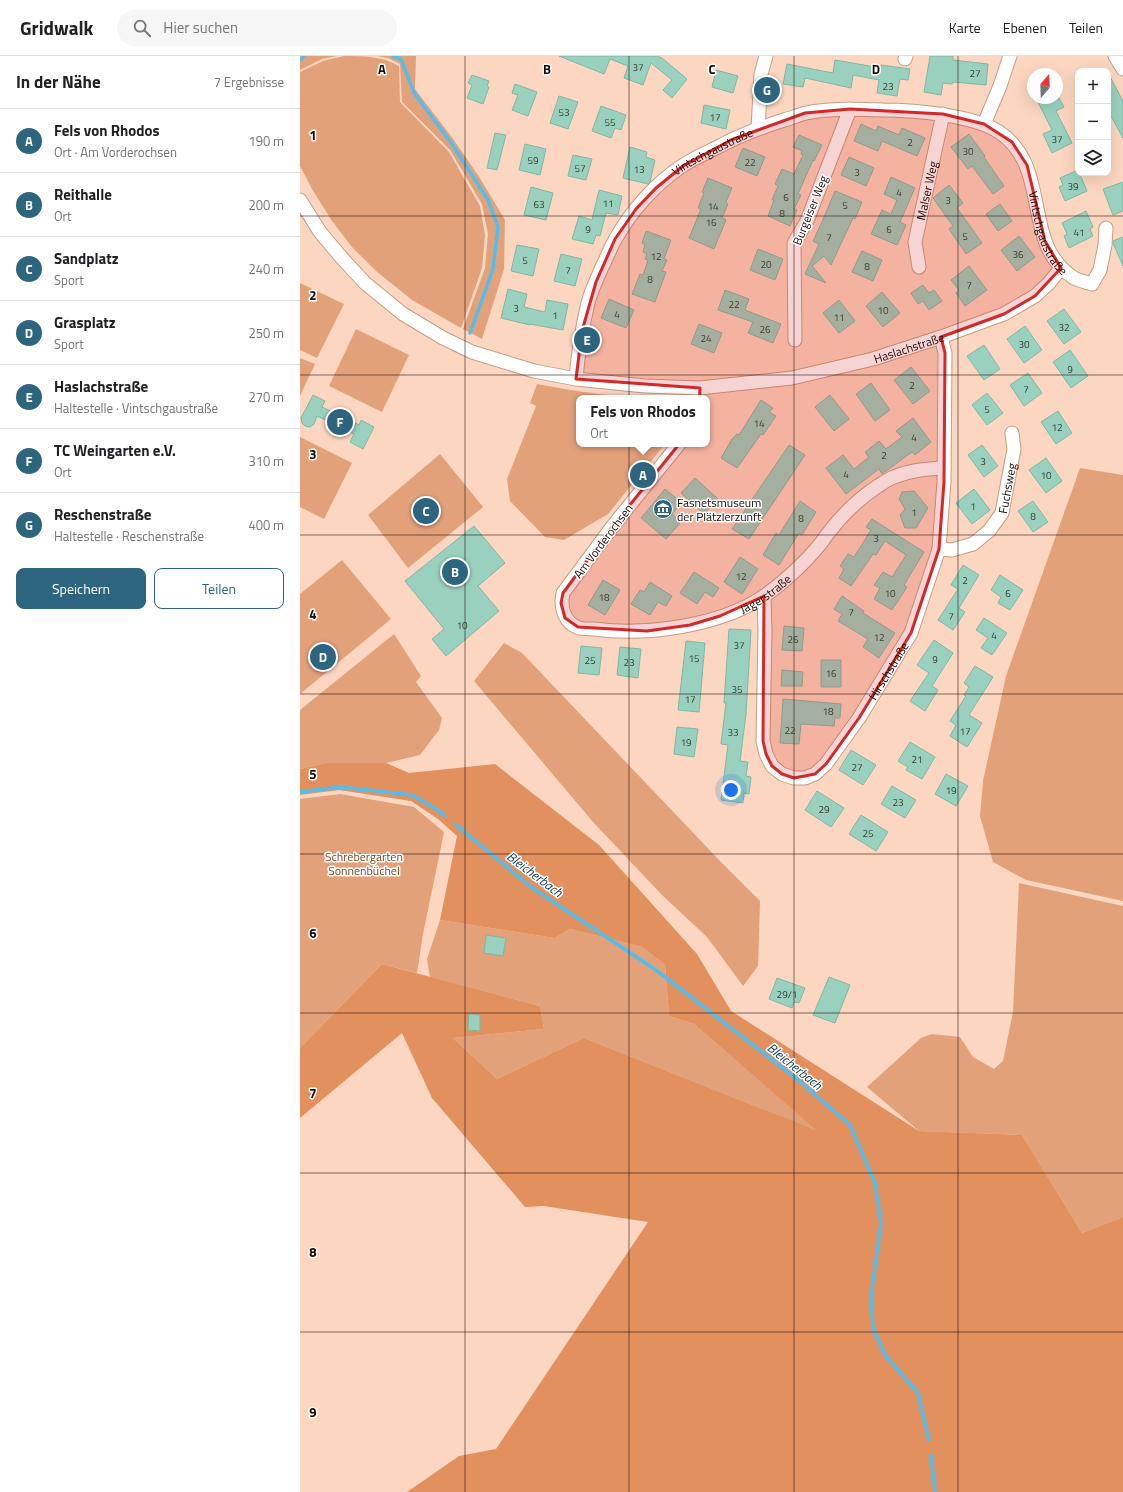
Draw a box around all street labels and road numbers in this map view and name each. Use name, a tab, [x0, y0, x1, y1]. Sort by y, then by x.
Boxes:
street label: Vintschgaustraße	[668, 122, 756, 180]
street label: Malser Weg	[911, 159, 942, 222]
street label: Burgeiser Weg	[787, 172, 833, 248]
street label: Vintschgaustraße	[1024, 189, 1072, 279]
street label: Haslachstraße	[871, 327, 947, 368]
street label: Fuchsweg	[993, 461, 1021, 515]
street label: Am Vorderochsen	[569, 500, 637, 582]
street label: Jägerstraße	[737, 569, 795, 618]
street label: Hirschstraße	[863, 638, 913, 703]

